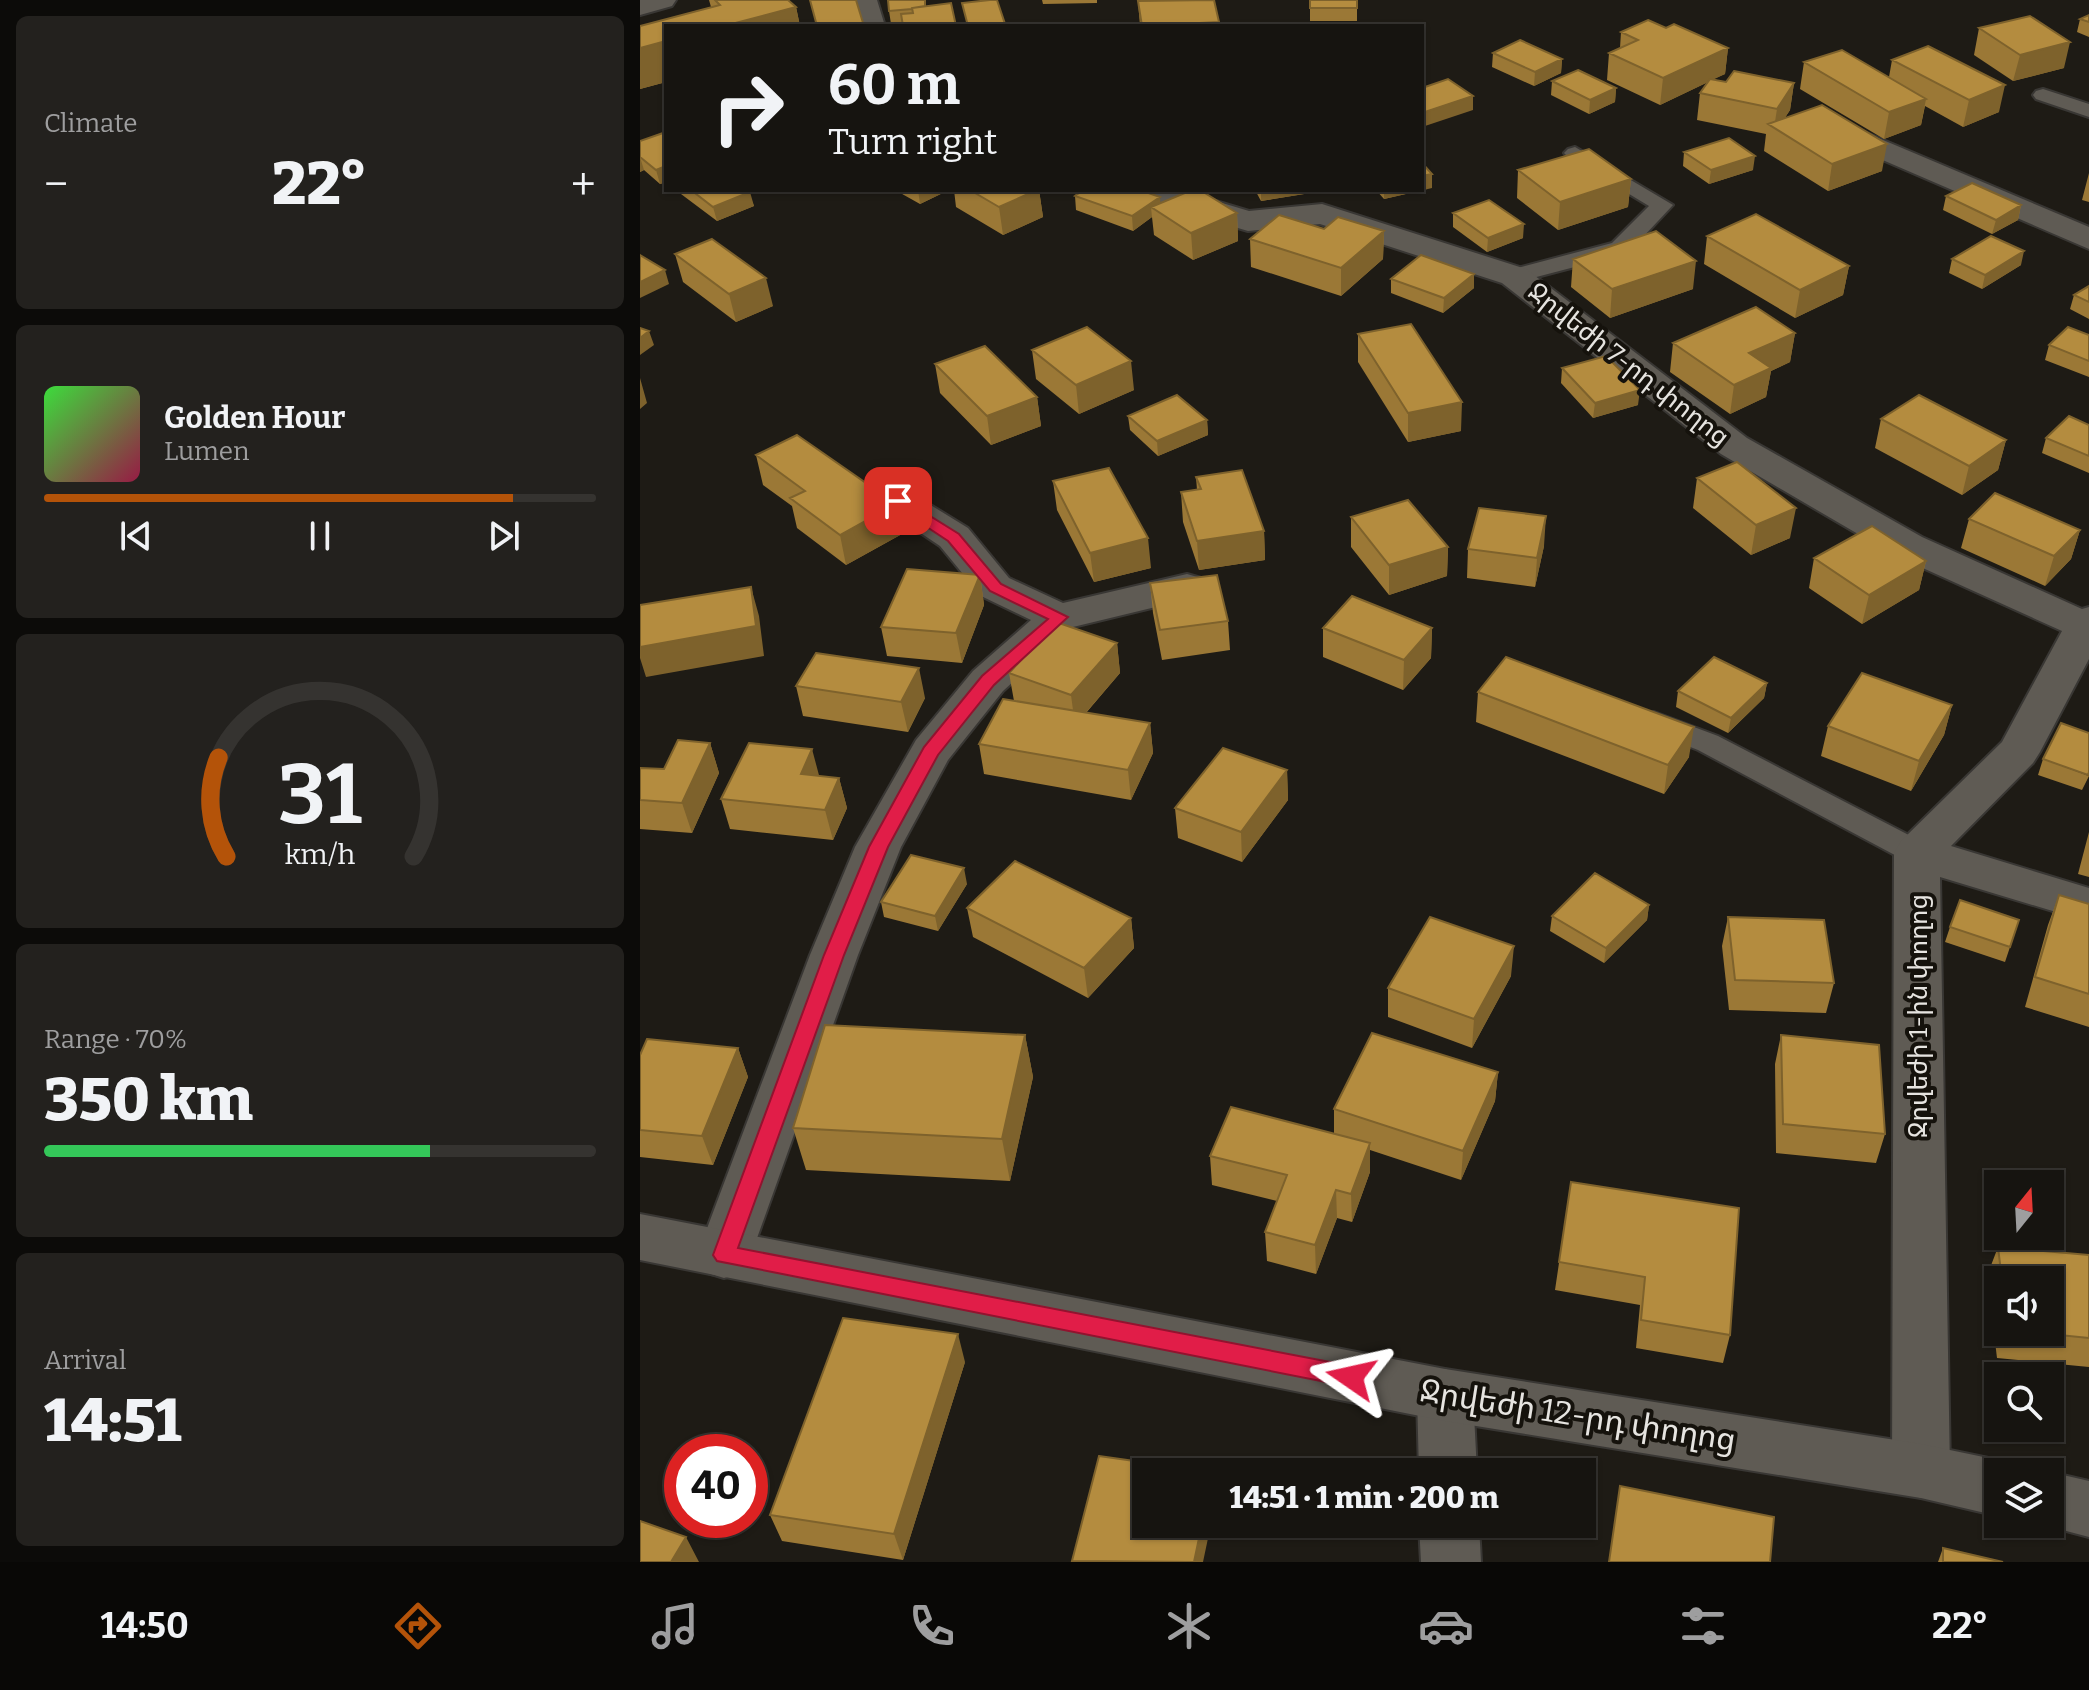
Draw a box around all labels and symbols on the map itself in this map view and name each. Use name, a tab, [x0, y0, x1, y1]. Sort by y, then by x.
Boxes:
street label: Ջրվեժի 7-րդ փողոց	[1522, 276, 1736, 453]
pin	[864, 467, 932, 535]
street label: Ջրվեժի 1-ին փողոց	[1903, 894, 1934, 1138]
north arrow	[1984, 1170, 2064, 1250]
position arrow	[1309, 1335, 1393, 1419]
street label: Ջրվեժի 12-րդ փողոց	[1417, 1371, 1739, 1459]
speed limit sign: 40	[664, 1434, 768, 1538]

